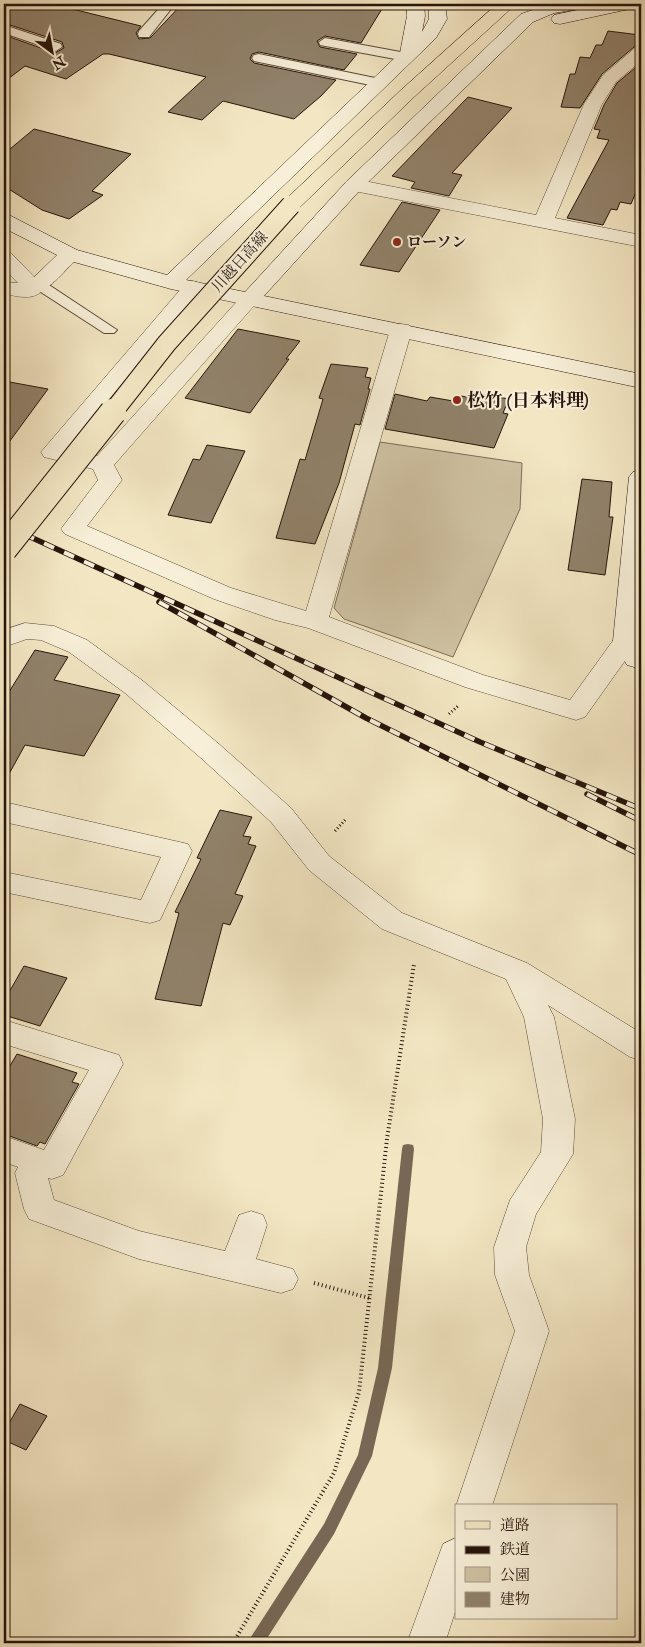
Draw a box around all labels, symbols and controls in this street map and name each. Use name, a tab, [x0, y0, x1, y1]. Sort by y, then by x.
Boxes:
north arrow	[28, 28, 78, 78]
text: N	[48, 52, 69, 73]
street label: 川越日高線	[208, 228, 272, 296]
place label: ローソン	[407, 233, 466, 252]
marker: ローソン	[391, 236, 403, 248]
place label: 松竹 (日本料理)	[467, 389, 589, 412]
marker: 松竹 (日本料理)	[451, 394, 463, 406]
legend	[455, 1504, 618, 1620]
text: 道路	[500, 1516, 530, 1535]
text: 鉄道	[500, 1540, 530, 1559]
text: 公園	[500, 1566, 530, 1585]
text: 建物	[500, 1590, 530, 1609]

